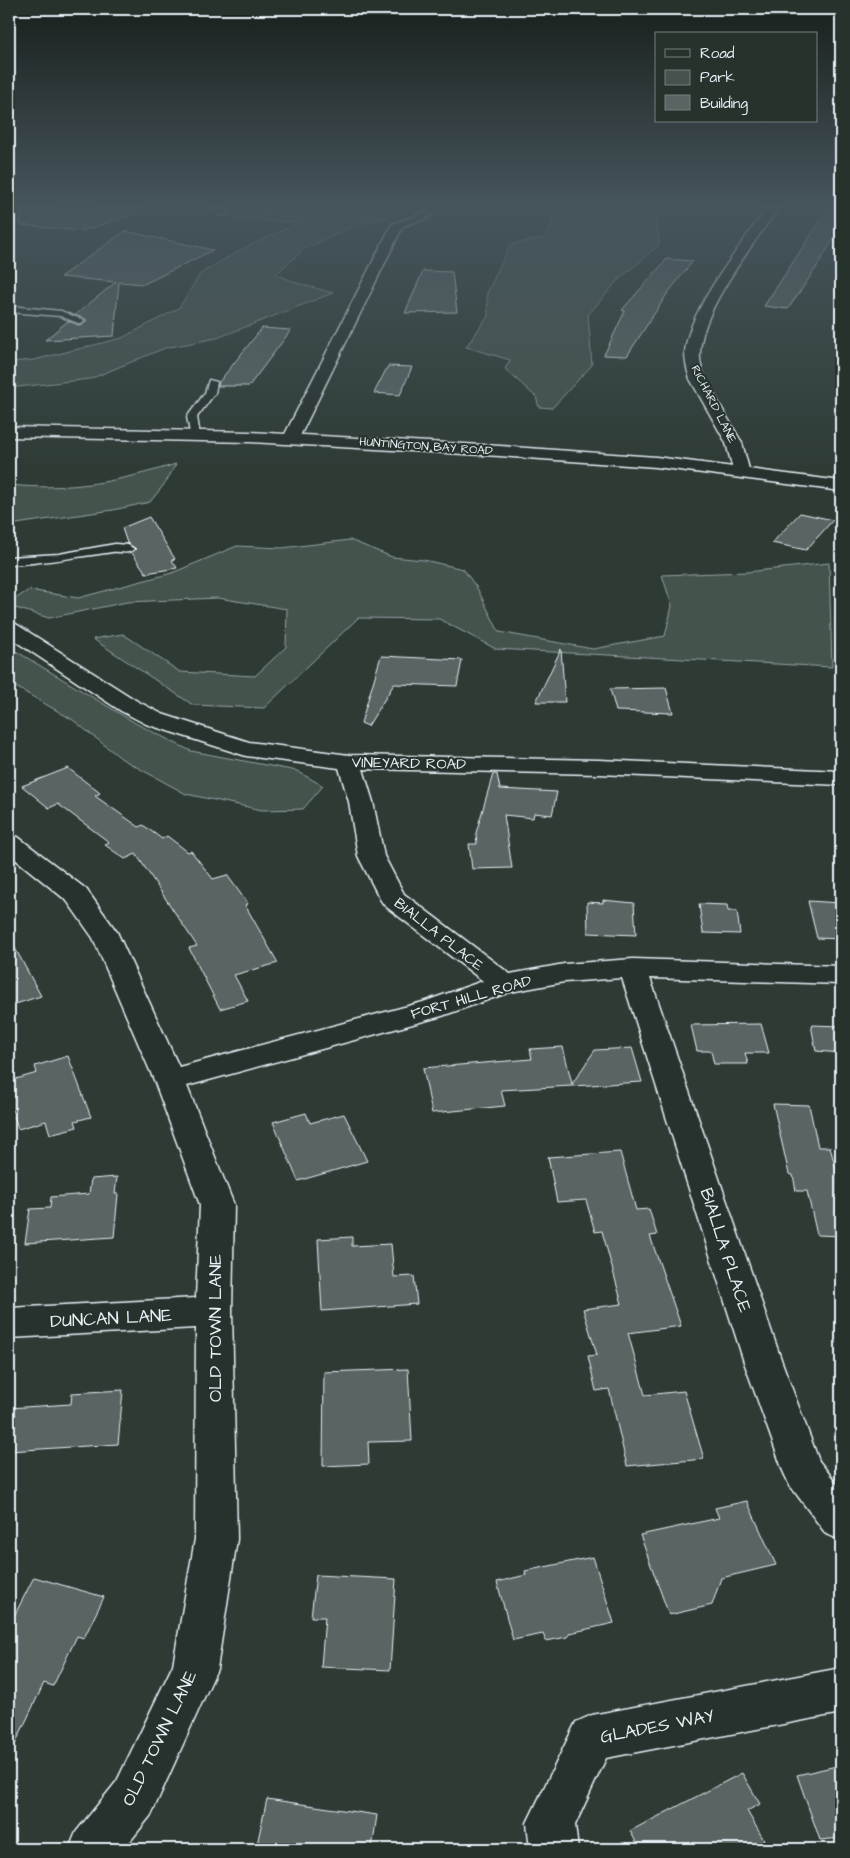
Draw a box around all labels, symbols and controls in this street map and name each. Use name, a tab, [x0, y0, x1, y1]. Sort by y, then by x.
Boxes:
legend	[655, 32, 818, 122]
text: Road	[700, 43, 735, 64]
text: Park	[700, 67, 735, 88]
text: Building	[700, 93, 748, 115]
street label: RICHARD LANE	[687, 362, 741, 446]
street label: HUNTINGTON BAY ROAD	[359, 433, 494, 460]
street label: VINEYARD ROAD	[352, 752, 466, 775]
street label: BIALLA PLACE	[390, 893, 488, 976]
street label: FORT HILL ROAD	[408, 970, 534, 1025]
street label: BIALLA PLACE	[694, 1185, 758, 1316]
street label: OLD TOWN LANE	[203, 1254, 228, 1402]
street label: DUNCAN LANE	[50, 1303, 173, 1334]
street label: OLD TOWN LANE	[116, 1666, 203, 1810]
street label: GLADES WAY	[598, 1703, 717, 1750]

